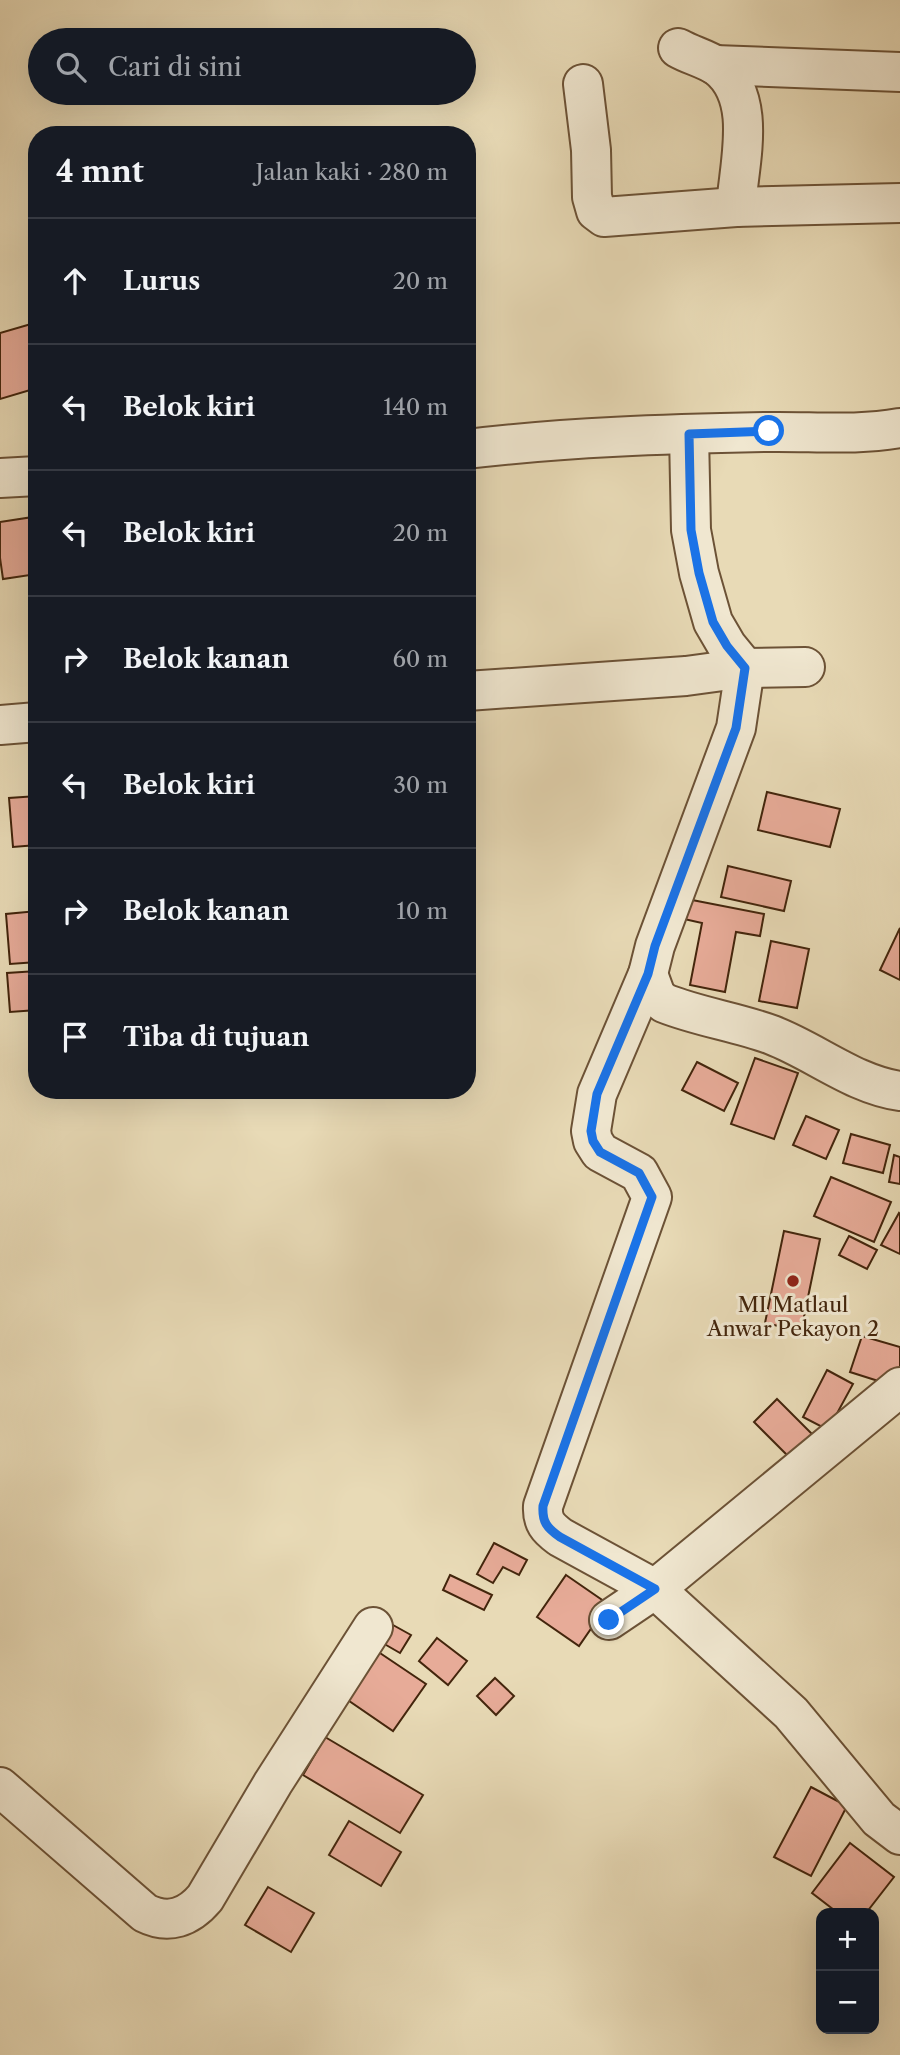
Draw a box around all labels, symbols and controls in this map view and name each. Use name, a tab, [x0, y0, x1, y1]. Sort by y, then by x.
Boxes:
search box	[28, 28, 476, 105]
icon: search	[52, 48, 90, 86]
text: Cari di sini	[108, 51, 242, 83]
text: 4 mnt	[56, 153, 144, 190]
text: Jalan kaki · 280 m	[256, 158, 448, 186]
icon: ahead	[56, 262, 94, 300]
text: Lurus	[123, 265, 200, 297]
text: 20 m	[393, 267, 448, 295]
icon: left	[56, 388, 94, 426]
text: Belok kiri	[123, 391, 255, 423]
text: 140 m	[383, 393, 448, 421]
route start	[753, 415, 784, 446]
icon: left	[56, 514, 94, 552]
text: Belok kiri	[123, 517, 255, 549]
text: 20 m	[393, 519, 448, 547]
icon: right	[56, 640, 94, 678]
text: Belok kanan	[123, 643, 289, 675]
text: 60 m	[392, 645, 448, 673]
icon: left	[56, 766, 94, 804]
text: Belok kiri	[123, 769, 255, 801]
text: 30 m	[393, 771, 448, 799]
icon: right	[56, 892, 94, 930]
text: Belok kanan	[123, 895, 289, 927]
text: 10 m	[396, 897, 448, 925]
icon: arrive	[56, 1018, 94, 1056]
text: Tiba di tujuan	[123, 1021, 309, 1053]
marker: MI Matlaul Anwar Pekayon 2	[785, 1273, 801, 1289]
place label: MI Matlaul Anwar Pekayon 2	[706, 1292, 879, 1341]
route end	[593, 1604, 624, 1635]
map controls	[816, 1908, 879, 2034]
button: +	[816, 1908, 879, 1971]
button: −	[816, 1971, 879, 2034]

